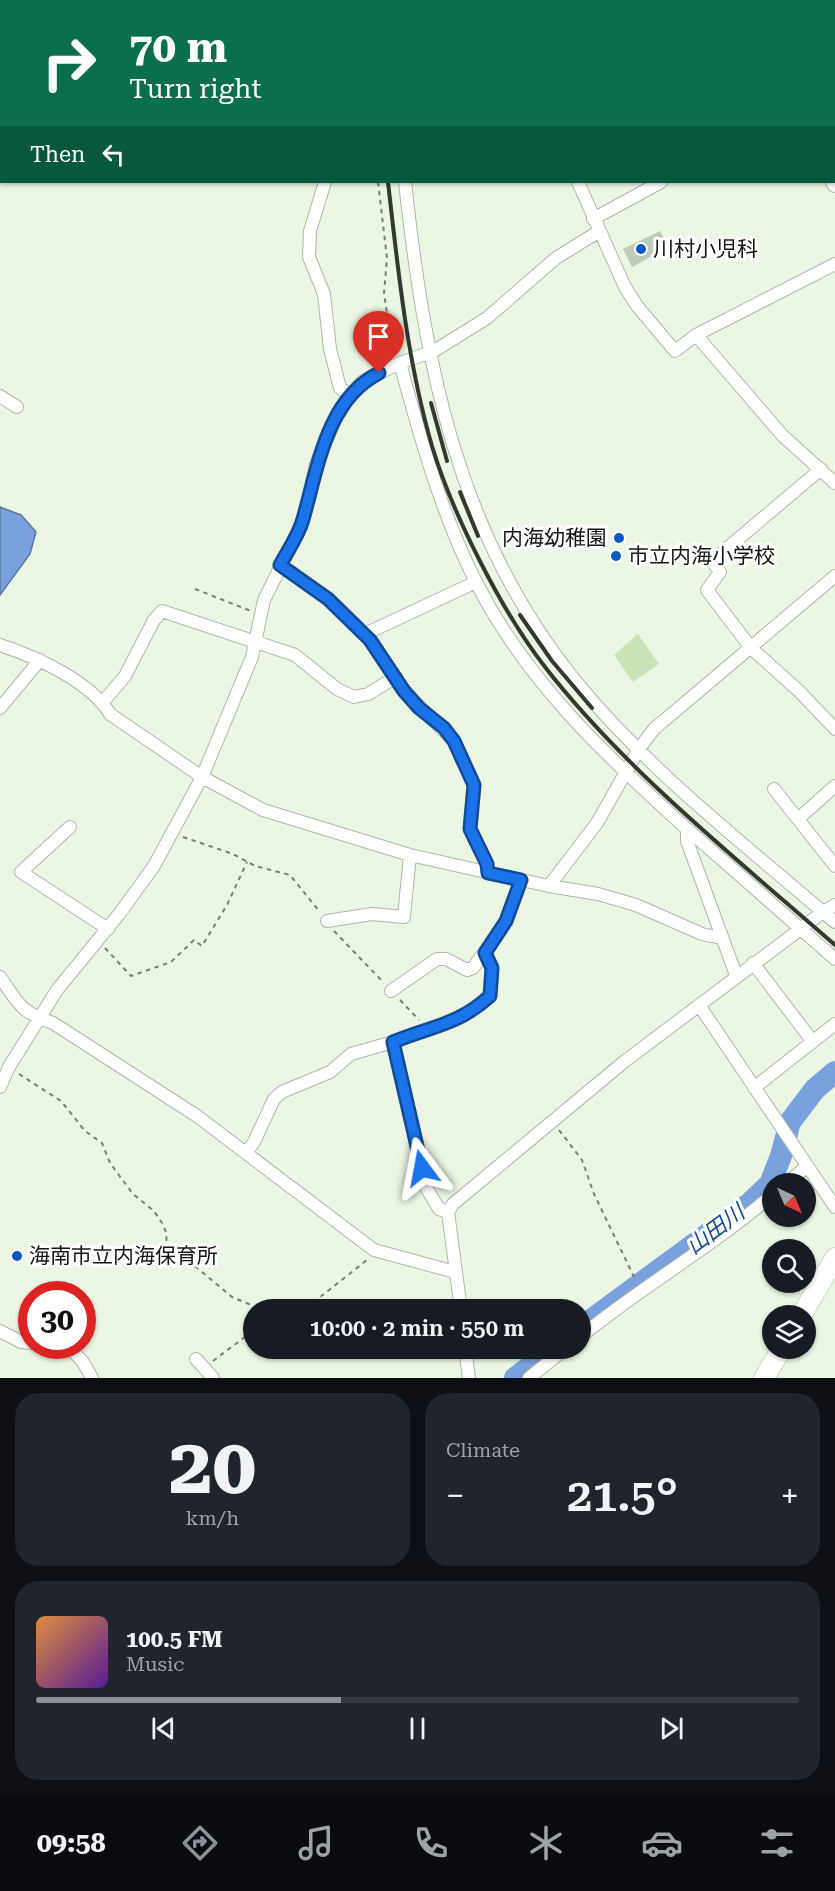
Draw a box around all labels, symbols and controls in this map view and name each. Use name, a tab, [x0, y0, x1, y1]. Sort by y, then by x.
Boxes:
text: 70 m	[129, 23, 227, 72]
icon: right	[30, 24, 108, 102]
text: Turn right	[129, 73, 262, 105]
icon: left	[97, 138, 130, 171]
text: Then	[30, 142, 85, 167]
place label: 川村小児科	[653, 237, 758, 261]
marker: 川村小児科	[634, 242, 648, 256]
pin	[353, 311, 404, 373]
icon: arrive	[362, 320, 395, 353]
place label: 内海幼稚園	[502, 526, 607, 550]
marker: 内海幼稚園	[612, 531, 626, 545]
place label: 市立内海小学校	[628, 544, 775, 568]
marker: 市立内海小学校	[609, 549, 623, 563]
position arrow	[390, 1136, 454, 1200]
north arrow	[762, 1173, 816, 1227]
map controls	[762, 1173, 816, 1359]
water label: 山田川	[681, 1198, 751, 1259]
button: search	[762, 1239, 816, 1293]
place label: 海南市立内海保育所	[29, 1244, 218, 1268]
marker: 海南市立内海保育所	[10, 1249, 24, 1263]
speed limit sign: 30	[18, 1281, 96, 1359]
button: layers	[762, 1305, 816, 1359]
text: 10:00 · 2 min · 550 m	[310, 1316, 524, 1341]
text: 20	[169, 1421, 256, 1512]
text: Climate	[446, 1438, 520, 1462]
text: 21.5°	[567, 1469, 678, 1522]
text: −	[446, 1476, 464, 1515]
text: +	[781, 1476, 799, 1515]
text: km/h	[186, 1506, 239, 1530]
text: 100.5 FM	[126, 1627, 223, 1652]
text: Music	[126, 1652, 185, 1676]
icon: previous	[147, 1712, 180, 1745]
icon: pause	[401, 1712, 434, 1745]
icon: next	[655, 1712, 688, 1745]
icon: directions	[179, 1822, 221, 1864]
icon: music	[295, 1822, 337, 1864]
icon: phone	[410, 1822, 452, 1864]
icon: climate	[525, 1822, 567, 1864]
icon: car	[641, 1822, 683, 1864]
icon: filters	[756, 1822, 798, 1864]
text: 09:58	[37, 1827, 106, 1859]

